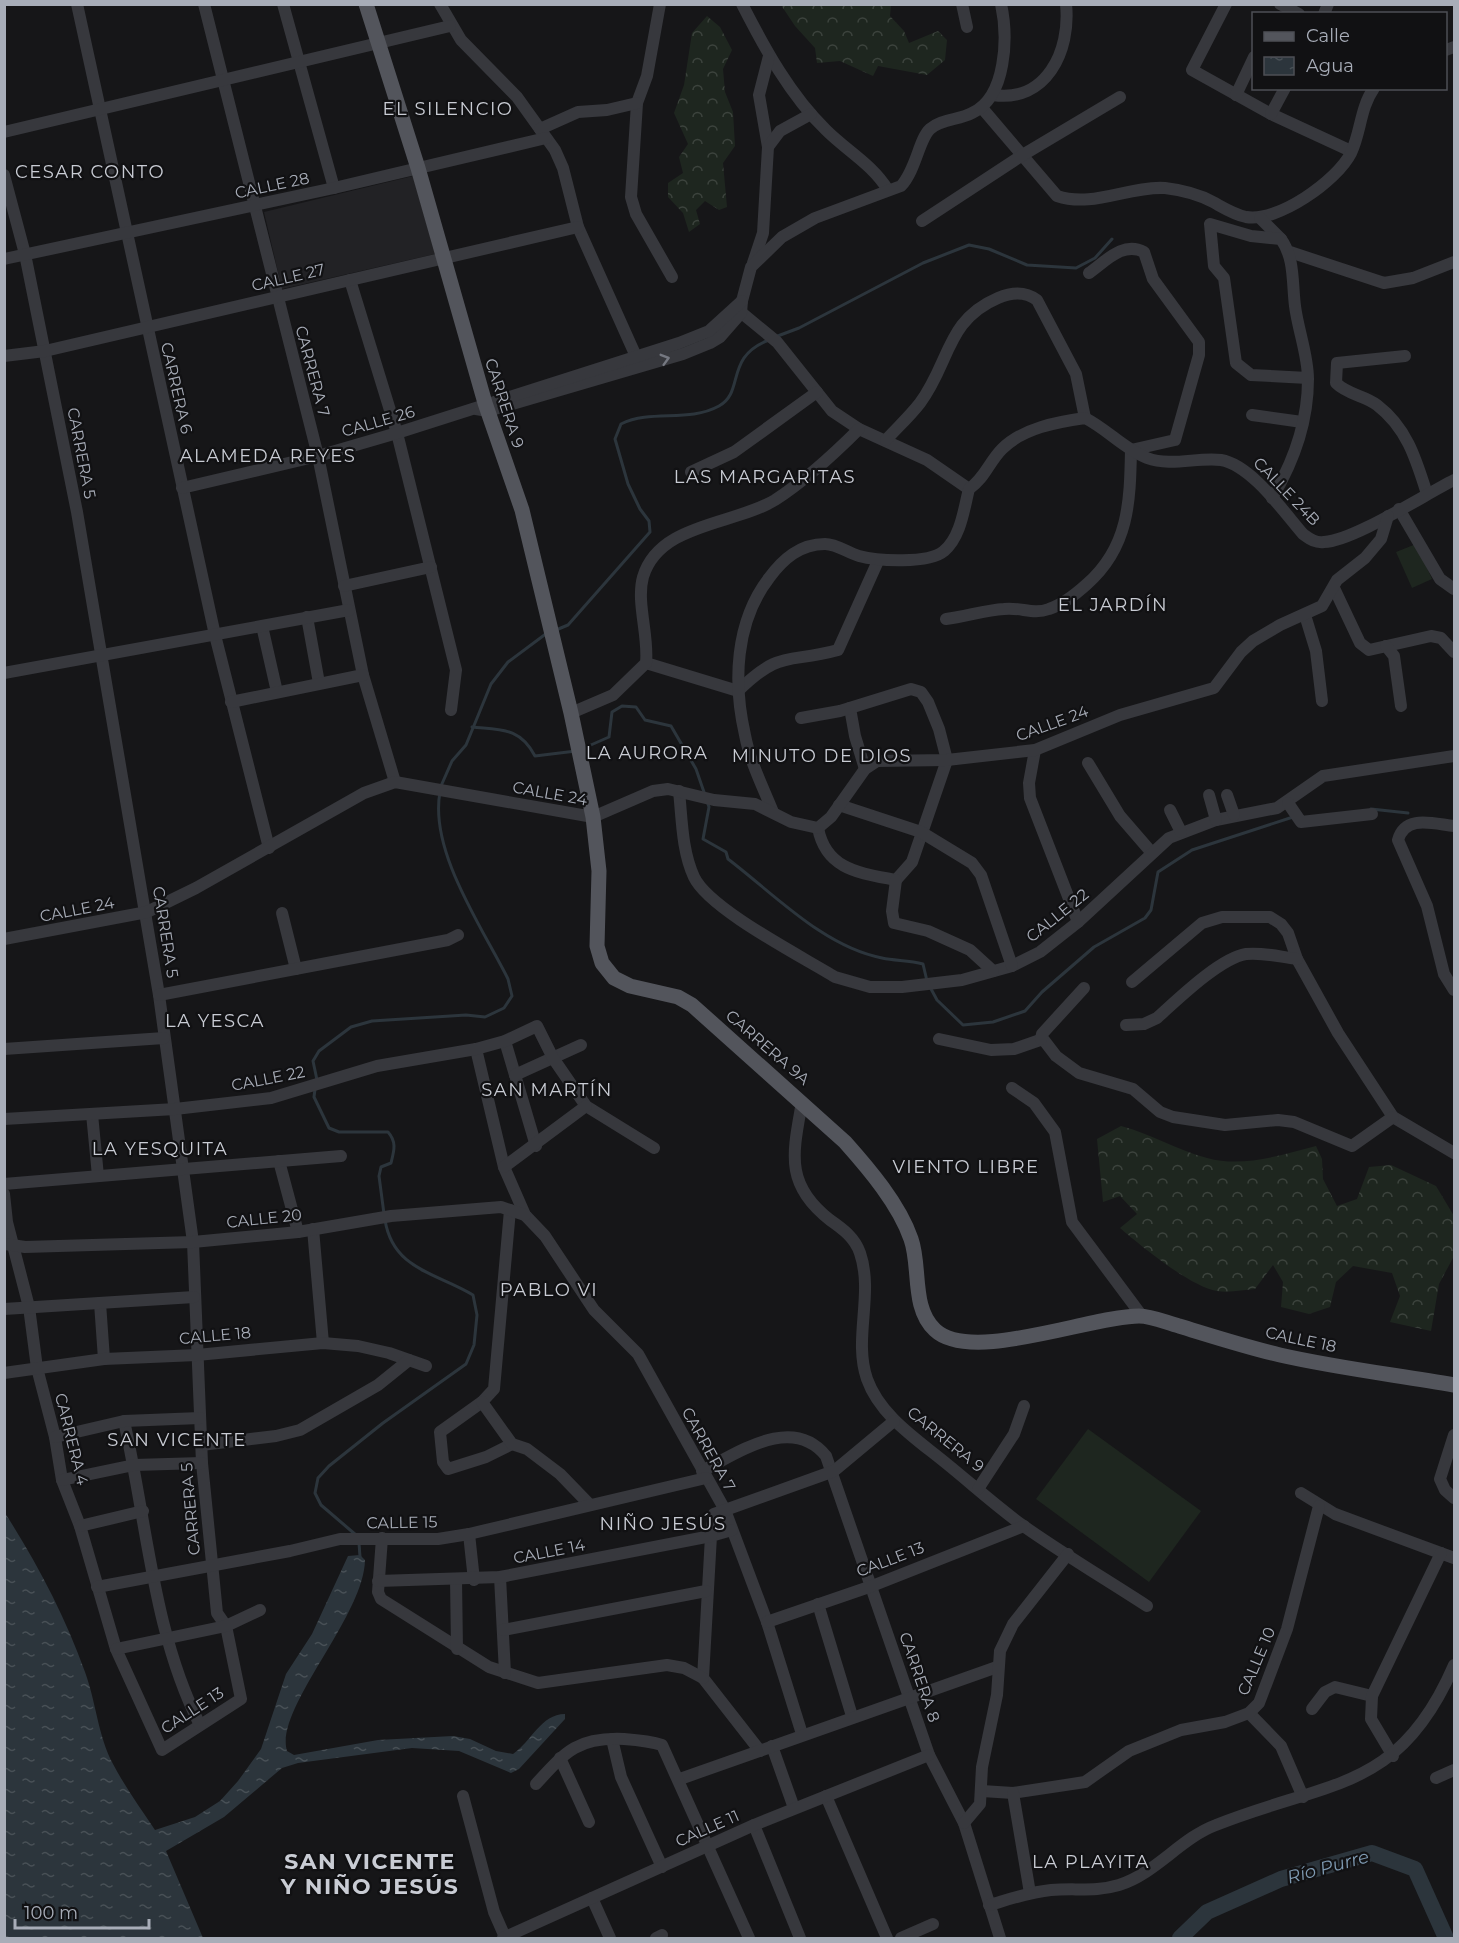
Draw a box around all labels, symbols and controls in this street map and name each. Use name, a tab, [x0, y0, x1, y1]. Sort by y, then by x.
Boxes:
legend	[1252, 12, 1447, 90]
text: Calle	[1306, 25, 1350, 47]
text: Agua	[1306, 55, 1354, 77]
district label: EL SILENCIO	[383, 98, 513, 120]
district label: CESAR CONTO	[15, 161, 165, 183]
street label: CALLE 28	[233, 168, 311, 203]
street label: CALLE 27	[250, 260, 327, 295]
street label: CARRERA 7	[291, 324, 334, 419]
street label: CARRERA 6	[157, 340, 196, 436]
one-way arrow	[659, 354, 670, 366]
street label: CARRERA 9	[481, 356, 528, 450]
street label: CALLE 26	[339, 402, 417, 441]
street label: CARRERA 5	[63, 406, 100, 500]
district label: ALAMEDA REYES	[180, 445, 356, 467]
street label: CALLE 24B	[1249, 453, 1324, 529]
district label: LAS MARGARITAS	[674, 466, 856, 488]
district label: EL JARDÍN	[1058, 594, 1168, 616]
street label: CALLE 24	[1013, 701, 1091, 745]
district label: LA AURORA	[586, 742, 708, 764]
district label: MINUTO DE DIOS	[732, 745, 912, 767]
street label: CALLE 24	[511, 778, 589, 809]
street label: CARRERA 5	[149, 885, 182, 979]
street label: CALLE 22	[1022, 885, 1092, 946]
street label: CALLE 24	[38, 893, 116, 926]
street label: CARRERA 9A	[722, 1006, 814, 1089]
district label: LA YESCA	[165, 1010, 265, 1032]
street label: CALLE 22	[230, 1062, 306, 1095]
district label: SAN MARTÍN	[481, 1079, 613, 1101]
district label: LA YESQUITA	[92, 1138, 228, 1160]
district label: VIENTO LIBRE	[892, 1156, 1040, 1178]
street label: CALLE 20	[225, 1205, 303, 1232]
district label: PABLO VI	[500, 1279, 598, 1301]
street label: CALLE 18	[178, 1323, 252, 1348]
street label: CALLE 18	[1264, 1323, 1338, 1356]
street label: CARRERA 4	[51, 1391, 92, 1488]
street label: CARRERA 9	[903, 1403, 988, 1476]
street label: CARRERA 7	[678, 1404, 739, 1495]
district label: SAN VICENTE	[107, 1429, 247, 1451]
street label: CARRERA 5	[177, 1462, 204, 1556]
street label: CALLE 15	[366, 1512, 438, 1533]
district label: NIÑO JESÚS	[600, 1513, 726, 1535]
street label: CALLE 14	[512, 1535, 587, 1568]
street label: CALLE 13	[854, 1538, 927, 1581]
street label: CALLE 10	[1234, 1624, 1279, 1698]
street label: CARRERA 8	[895, 1630, 944, 1725]
street label: CALLE 13	[157, 1683, 227, 1738]
street label: CALLE 11	[672, 1806, 742, 1851]
water label: Río Purre	[1285, 1845, 1371, 1888]
district label: SAN VICENTE Y NIÑO JESÚS	[280, 1848, 459, 1900]
district label: LA PLAYITA	[1032, 1851, 1150, 1873]
scale bar	[15, 1892, 148, 1930]
text: 100 m	[24, 1902, 78, 1924]

